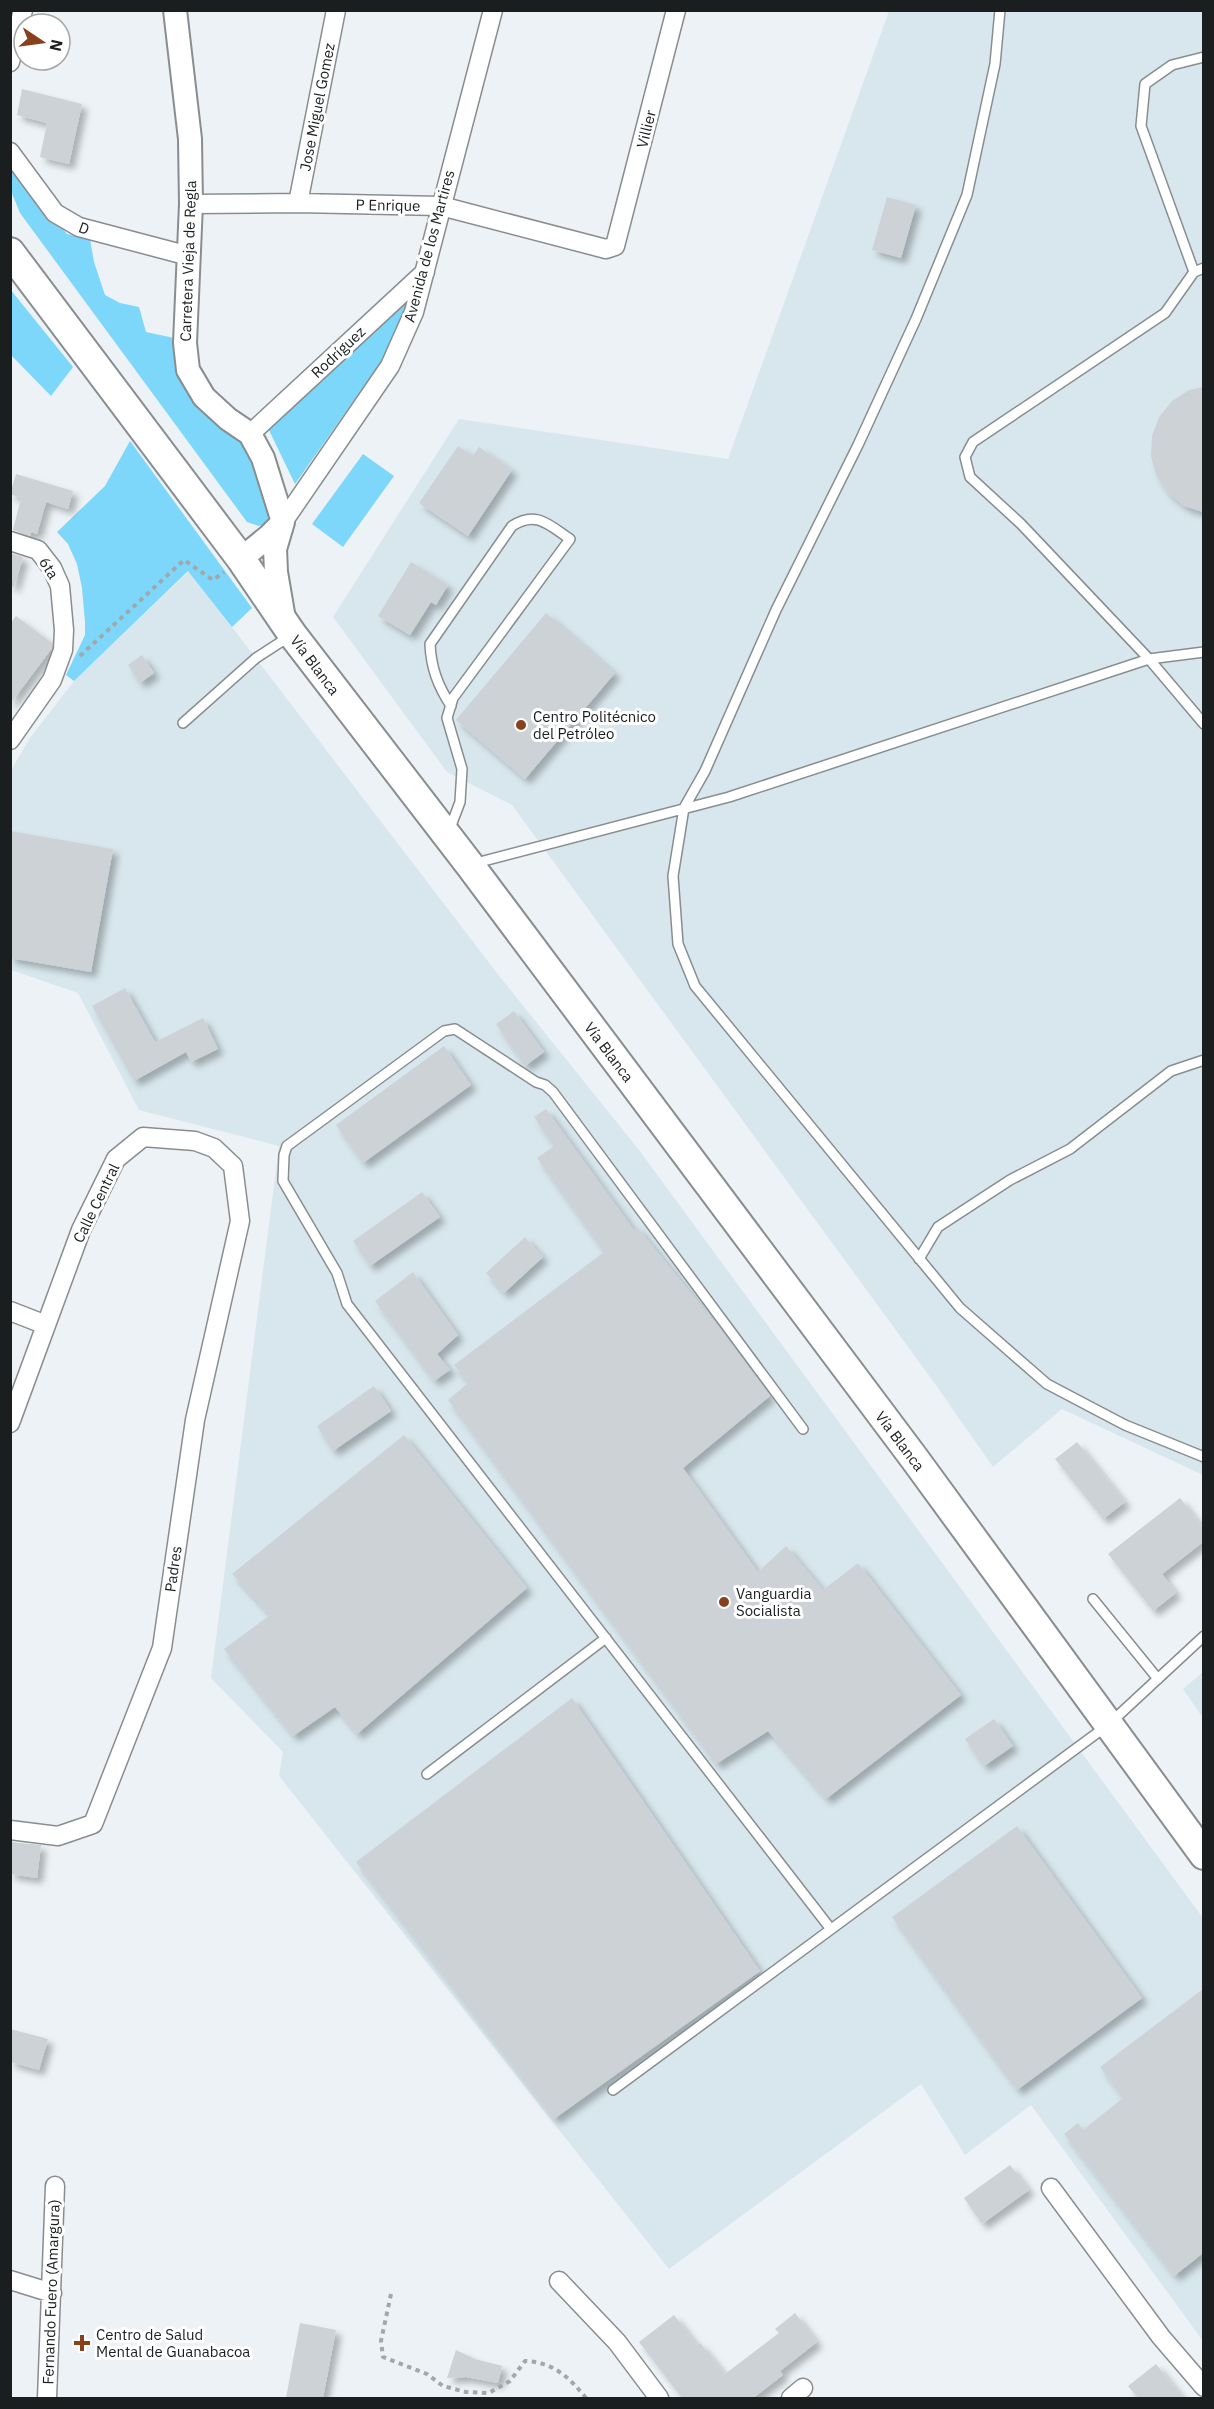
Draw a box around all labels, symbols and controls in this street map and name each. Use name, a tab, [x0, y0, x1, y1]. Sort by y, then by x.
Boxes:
north arrow	[12, 12, 72, 72]
text: N	[46, 37, 68, 53]
street label: Jose Miguel Gomez	[295, 41, 339, 173]
street label: Villier	[632, 108, 660, 150]
street label: Avenida de los Martires	[400, 168, 458, 324]
street label: Carretera Vieja de Regla	[176, 180, 200, 342]
street label: P Enrique	[356, 195, 420, 215]
street label: D	[76, 217, 92, 239]
street label: Rodríguez	[307, 322, 369, 382]
street label: 6ta	[35, 554, 63, 582]
street label: Vía Blanca	[286, 631, 344, 699]
place label: Centro Politécnico del Petróleo	[533, 707, 656, 743]
marker: Centro Politécnico del Petróleo	[514, 718, 528, 732]
street label: Vía Blanca	[580, 1018, 638, 1086]
street label: Calle Central	[69, 1160, 123, 1246]
street label: Vía Blanca	[871, 1407, 929, 1475]
street label: Padres	[160, 1545, 186, 1593]
place label: Vanguardia Socialista	[736, 1584, 811, 1620]
marker: Vanguardia Socialista	[717, 1595, 731, 1609]
street label: Fernando Fuero (Amargura)	[38, 2199, 64, 2385]
place label: Centro de Salud Mental de Guanabacoa	[96, 2325, 250, 2361]
marker: Centro de Salud Mental de Guanabacoa	[73, 2334, 91, 2352]

